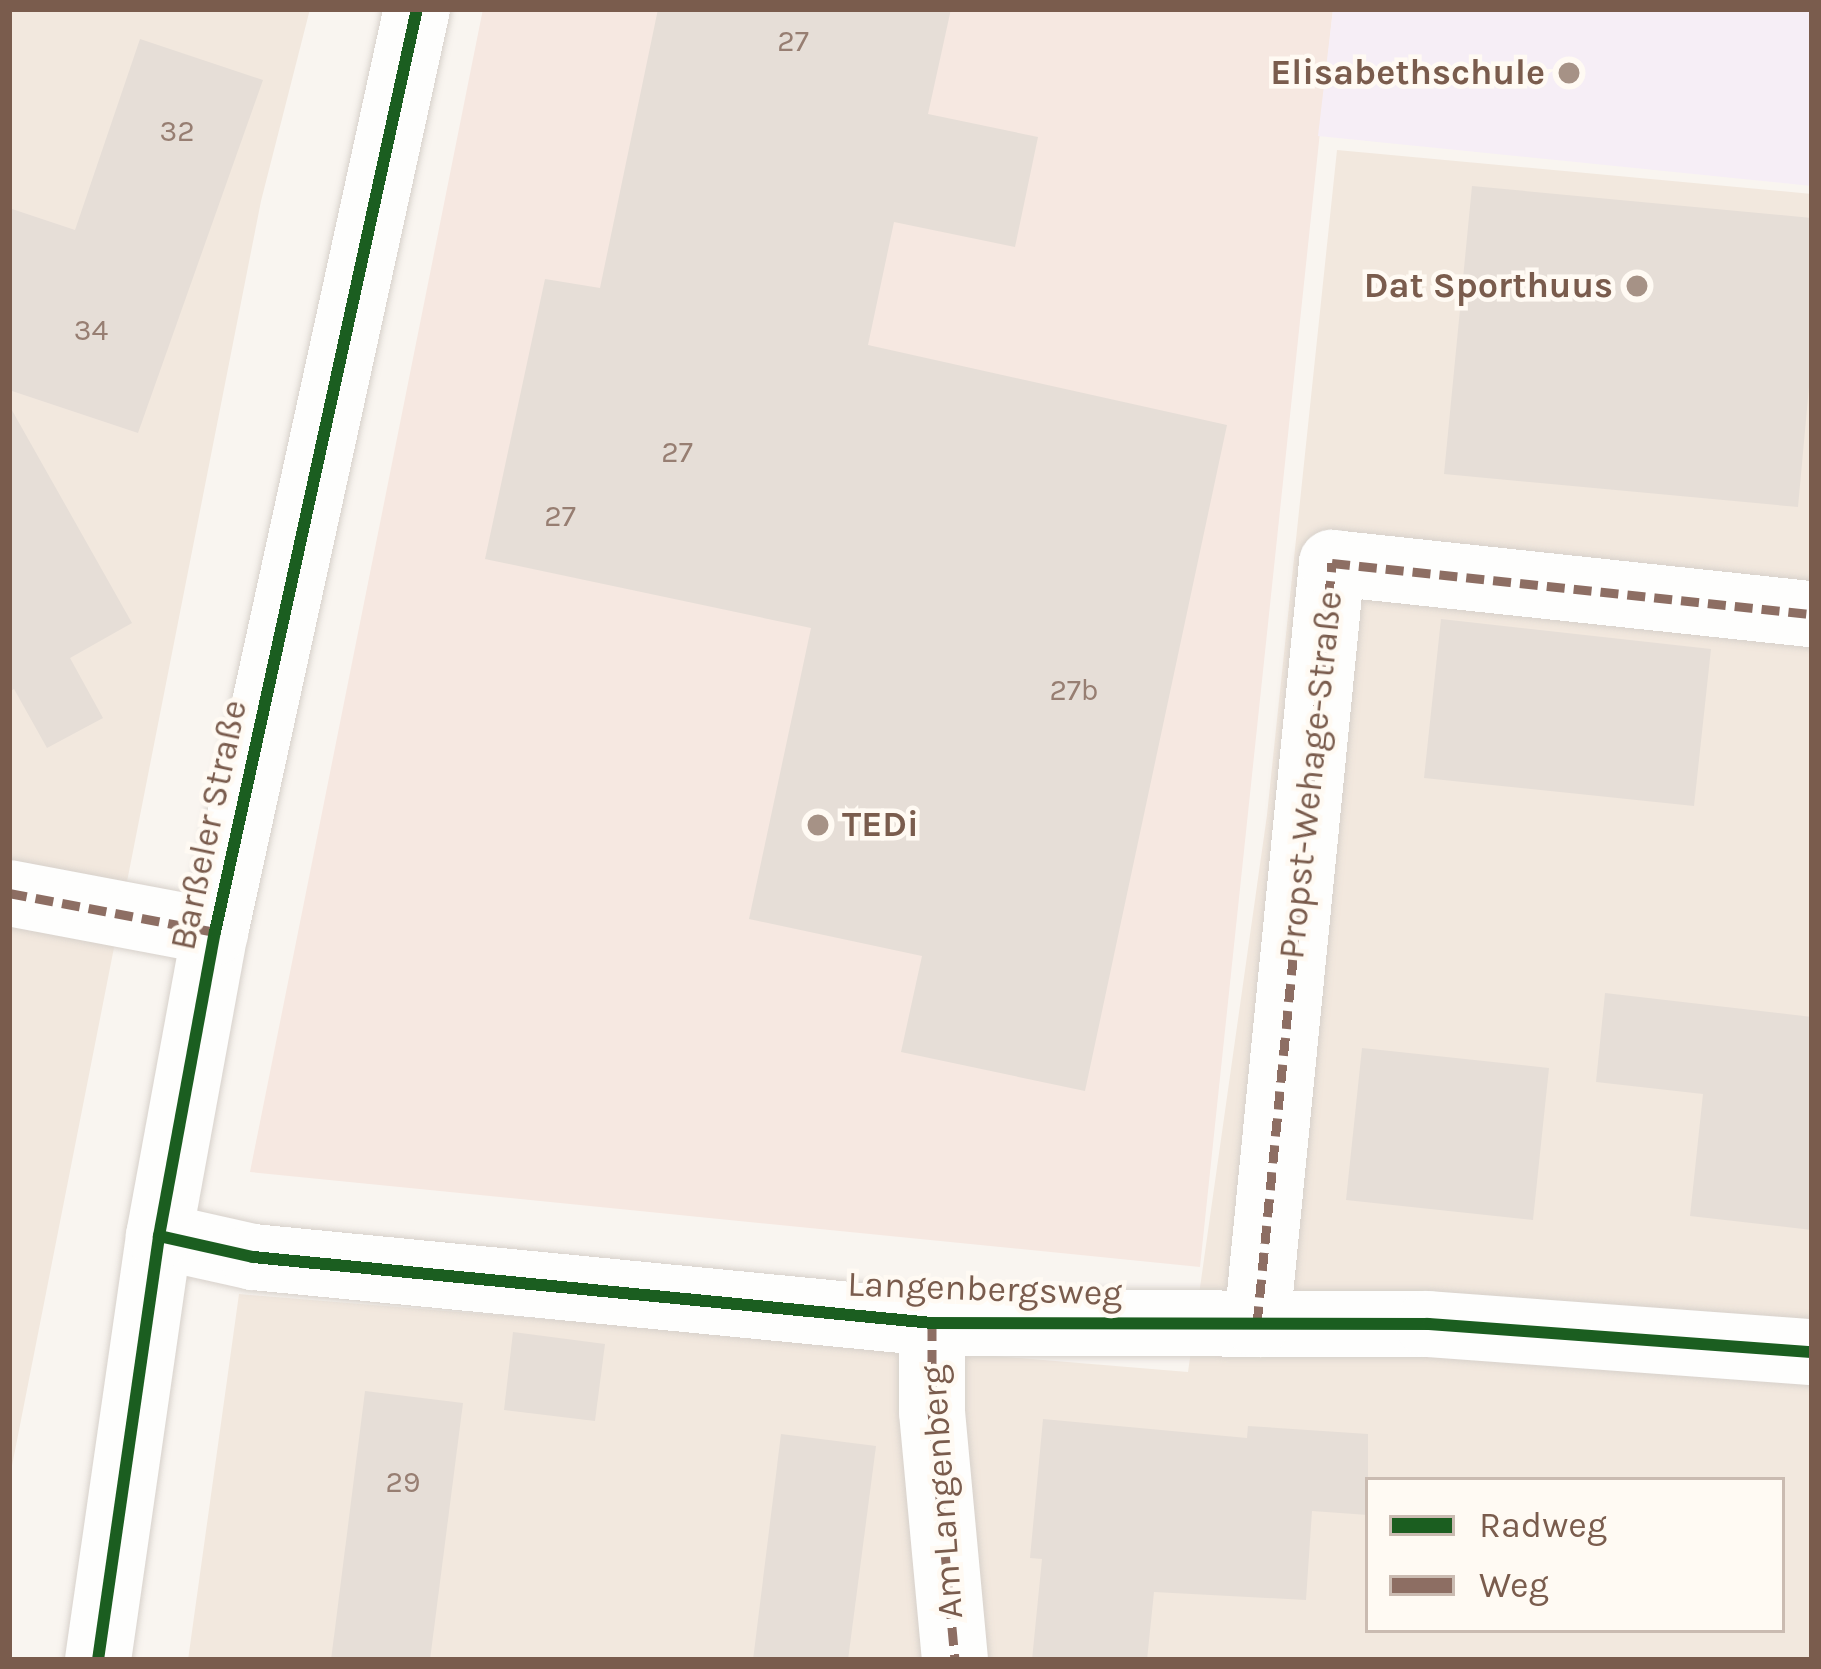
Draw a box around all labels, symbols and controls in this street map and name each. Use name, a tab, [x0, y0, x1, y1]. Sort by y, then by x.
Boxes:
house number: 27	[777, 23, 809, 59]
place label: Elisabethschule	[1270, 51, 1545, 95]
marker: Elisabethschule	[1556, 60, 1582, 86]
house number: 32	[159, 113, 195, 149]
place label: Dat Sporthuus	[1364, 264, 1613, 308]
marker: Dat Sporthuus	[1624, 273, 1650, 299]
house number: 34	[74, 312, 108, 348]
house number: 27	[661, 434, 693, 470]
house number: 27	[544, 498, 576, 534]
street label: Propst-Wehage-Straße	[1270, 589, 1352, 961]
house number: 27b	[1049, 672, 1099, 708]
street label: Barßeler Straße	[161, 696, 257, 954]
place label: TEDi	[842, 803, 919, 847]
marker: TEDi	[805, 812, 831, 838]
street label: Langenbergsweg	[847, 1263, 1123, 1315]
street label: Am Langenberg	[912, 1364, 972, 1620]
house number: 29	[386, 1464, 420, 1500]
legend	[1365, 1477, 1785, 1633]
text: Radweg	[1479, 1504, 1607, 1546]
text: Weg	[1479, 1564, 1549, 1606]

